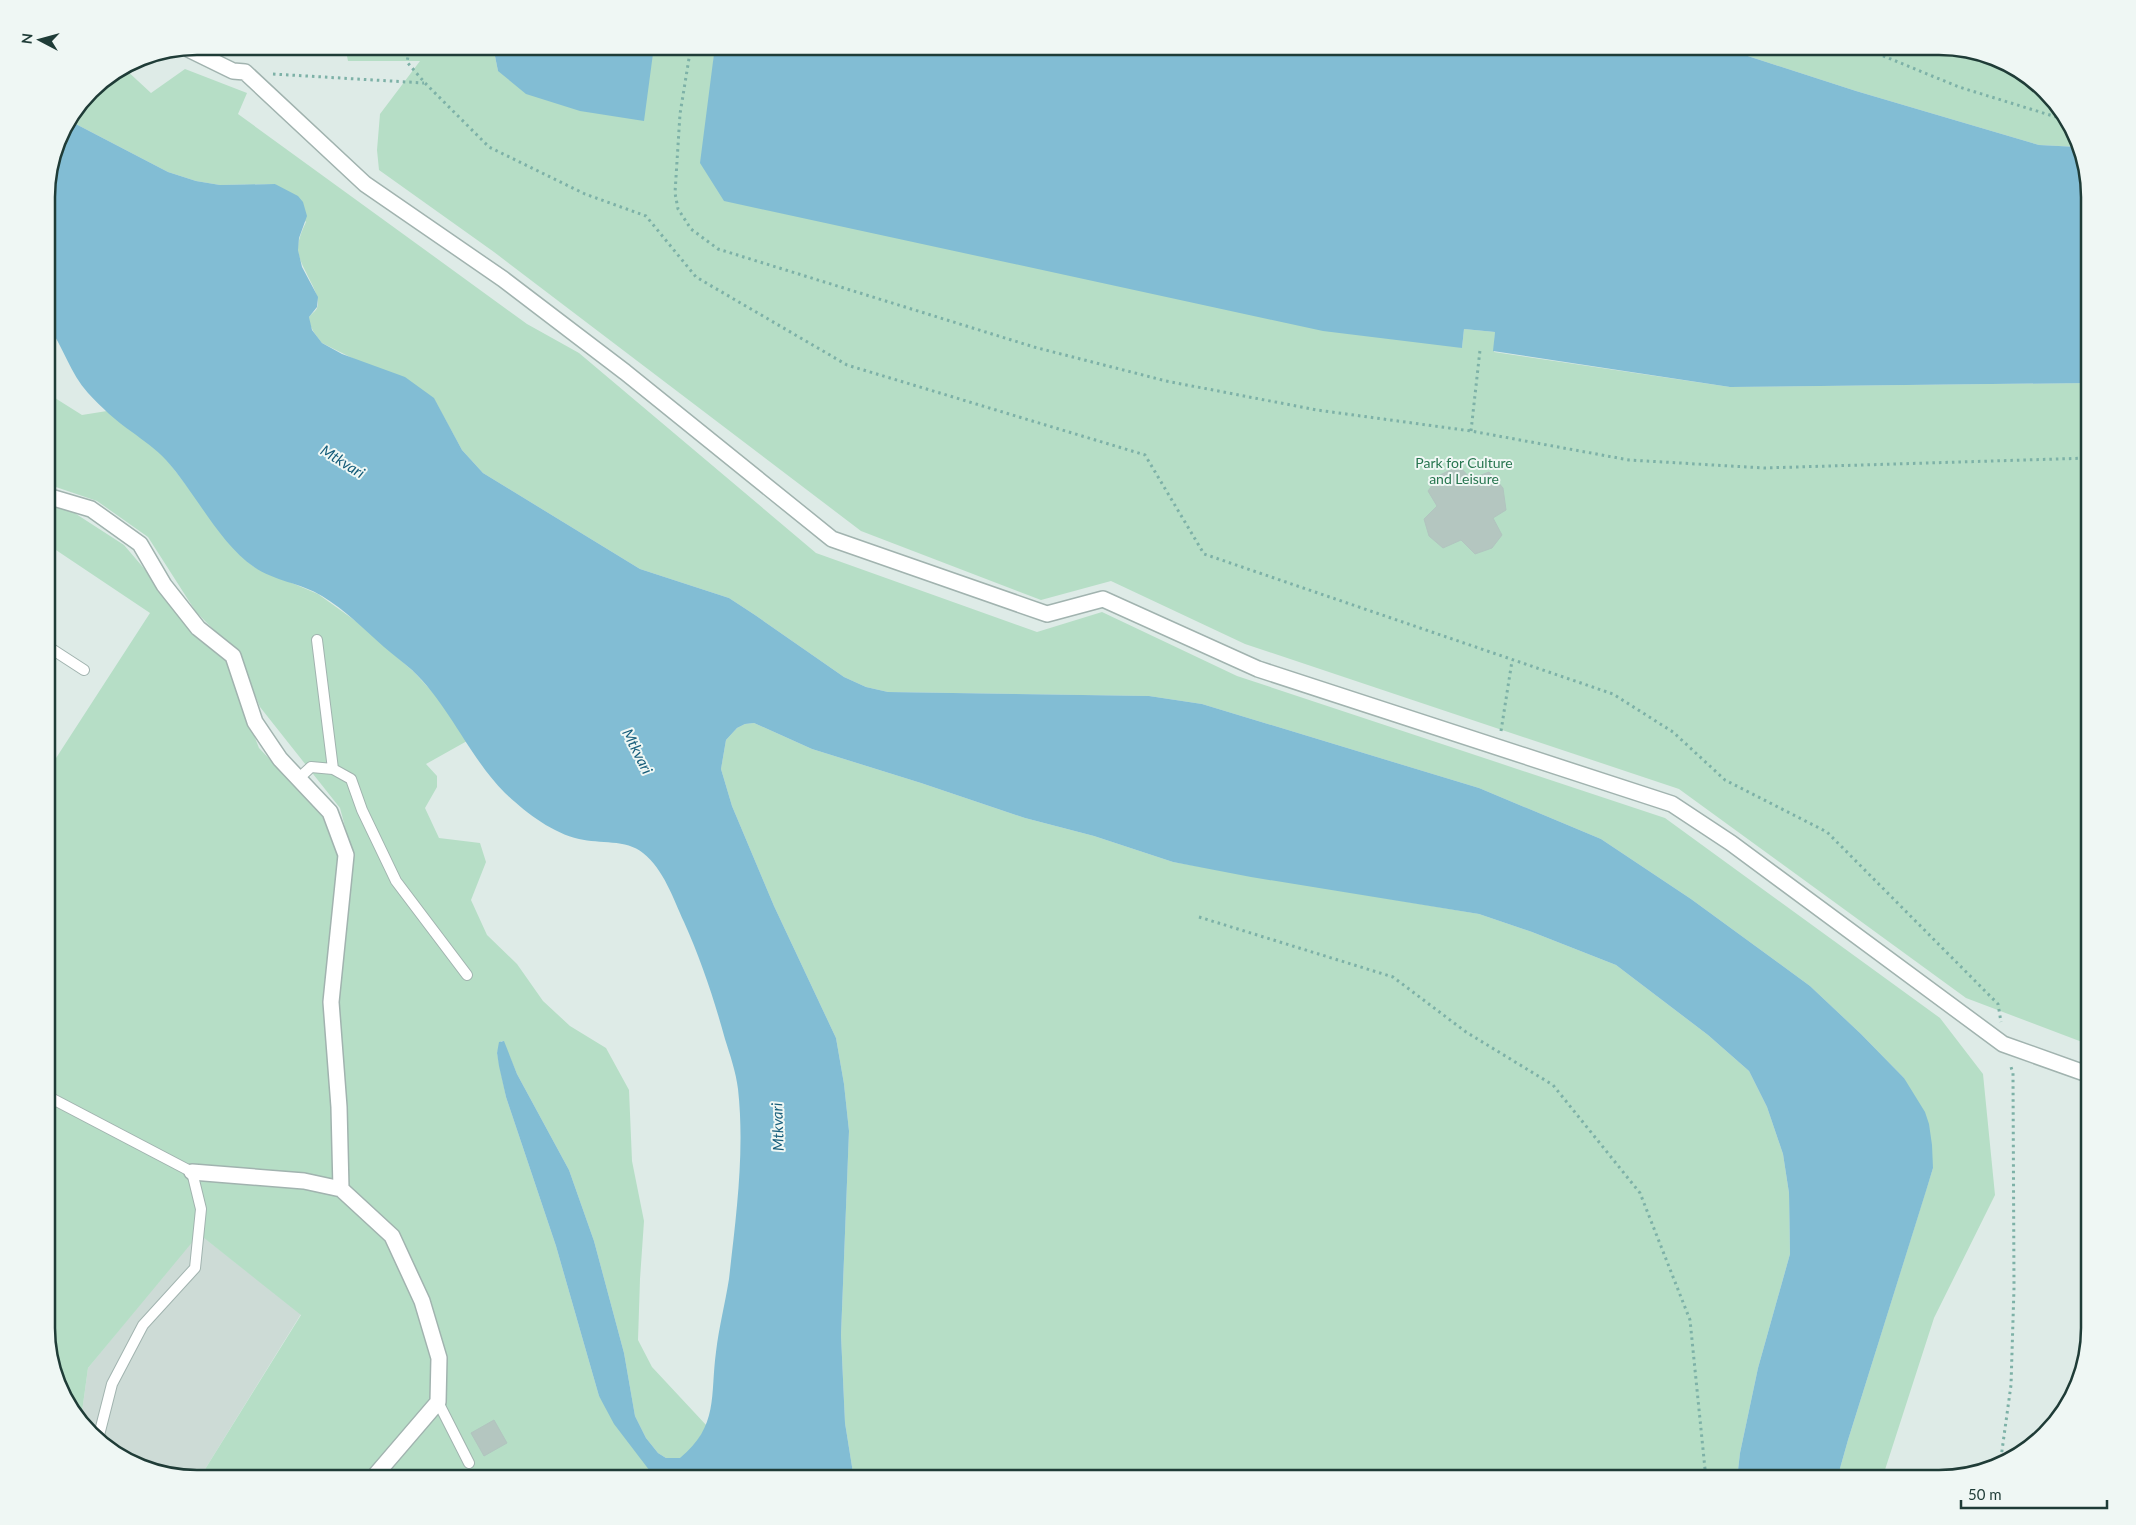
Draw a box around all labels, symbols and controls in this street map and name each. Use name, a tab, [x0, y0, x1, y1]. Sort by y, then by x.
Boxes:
north arrow	[15, 15, 65, 65]
text: N	[18, 32, 36, 45]
water label: Mtkvari	[318, 441, 369, 482]
park label: Park for Culture and Leisure	[1415, 454, 1513, 487]
water label: Mtkvari	[619, 725, 657, 777]
water label: Mtkvari	[767, 1102, 787, 1151]
scale bar	[1961, 1478, 2107, 1510]
text: 50 m	[1968, 1485, 2002, 1503]

